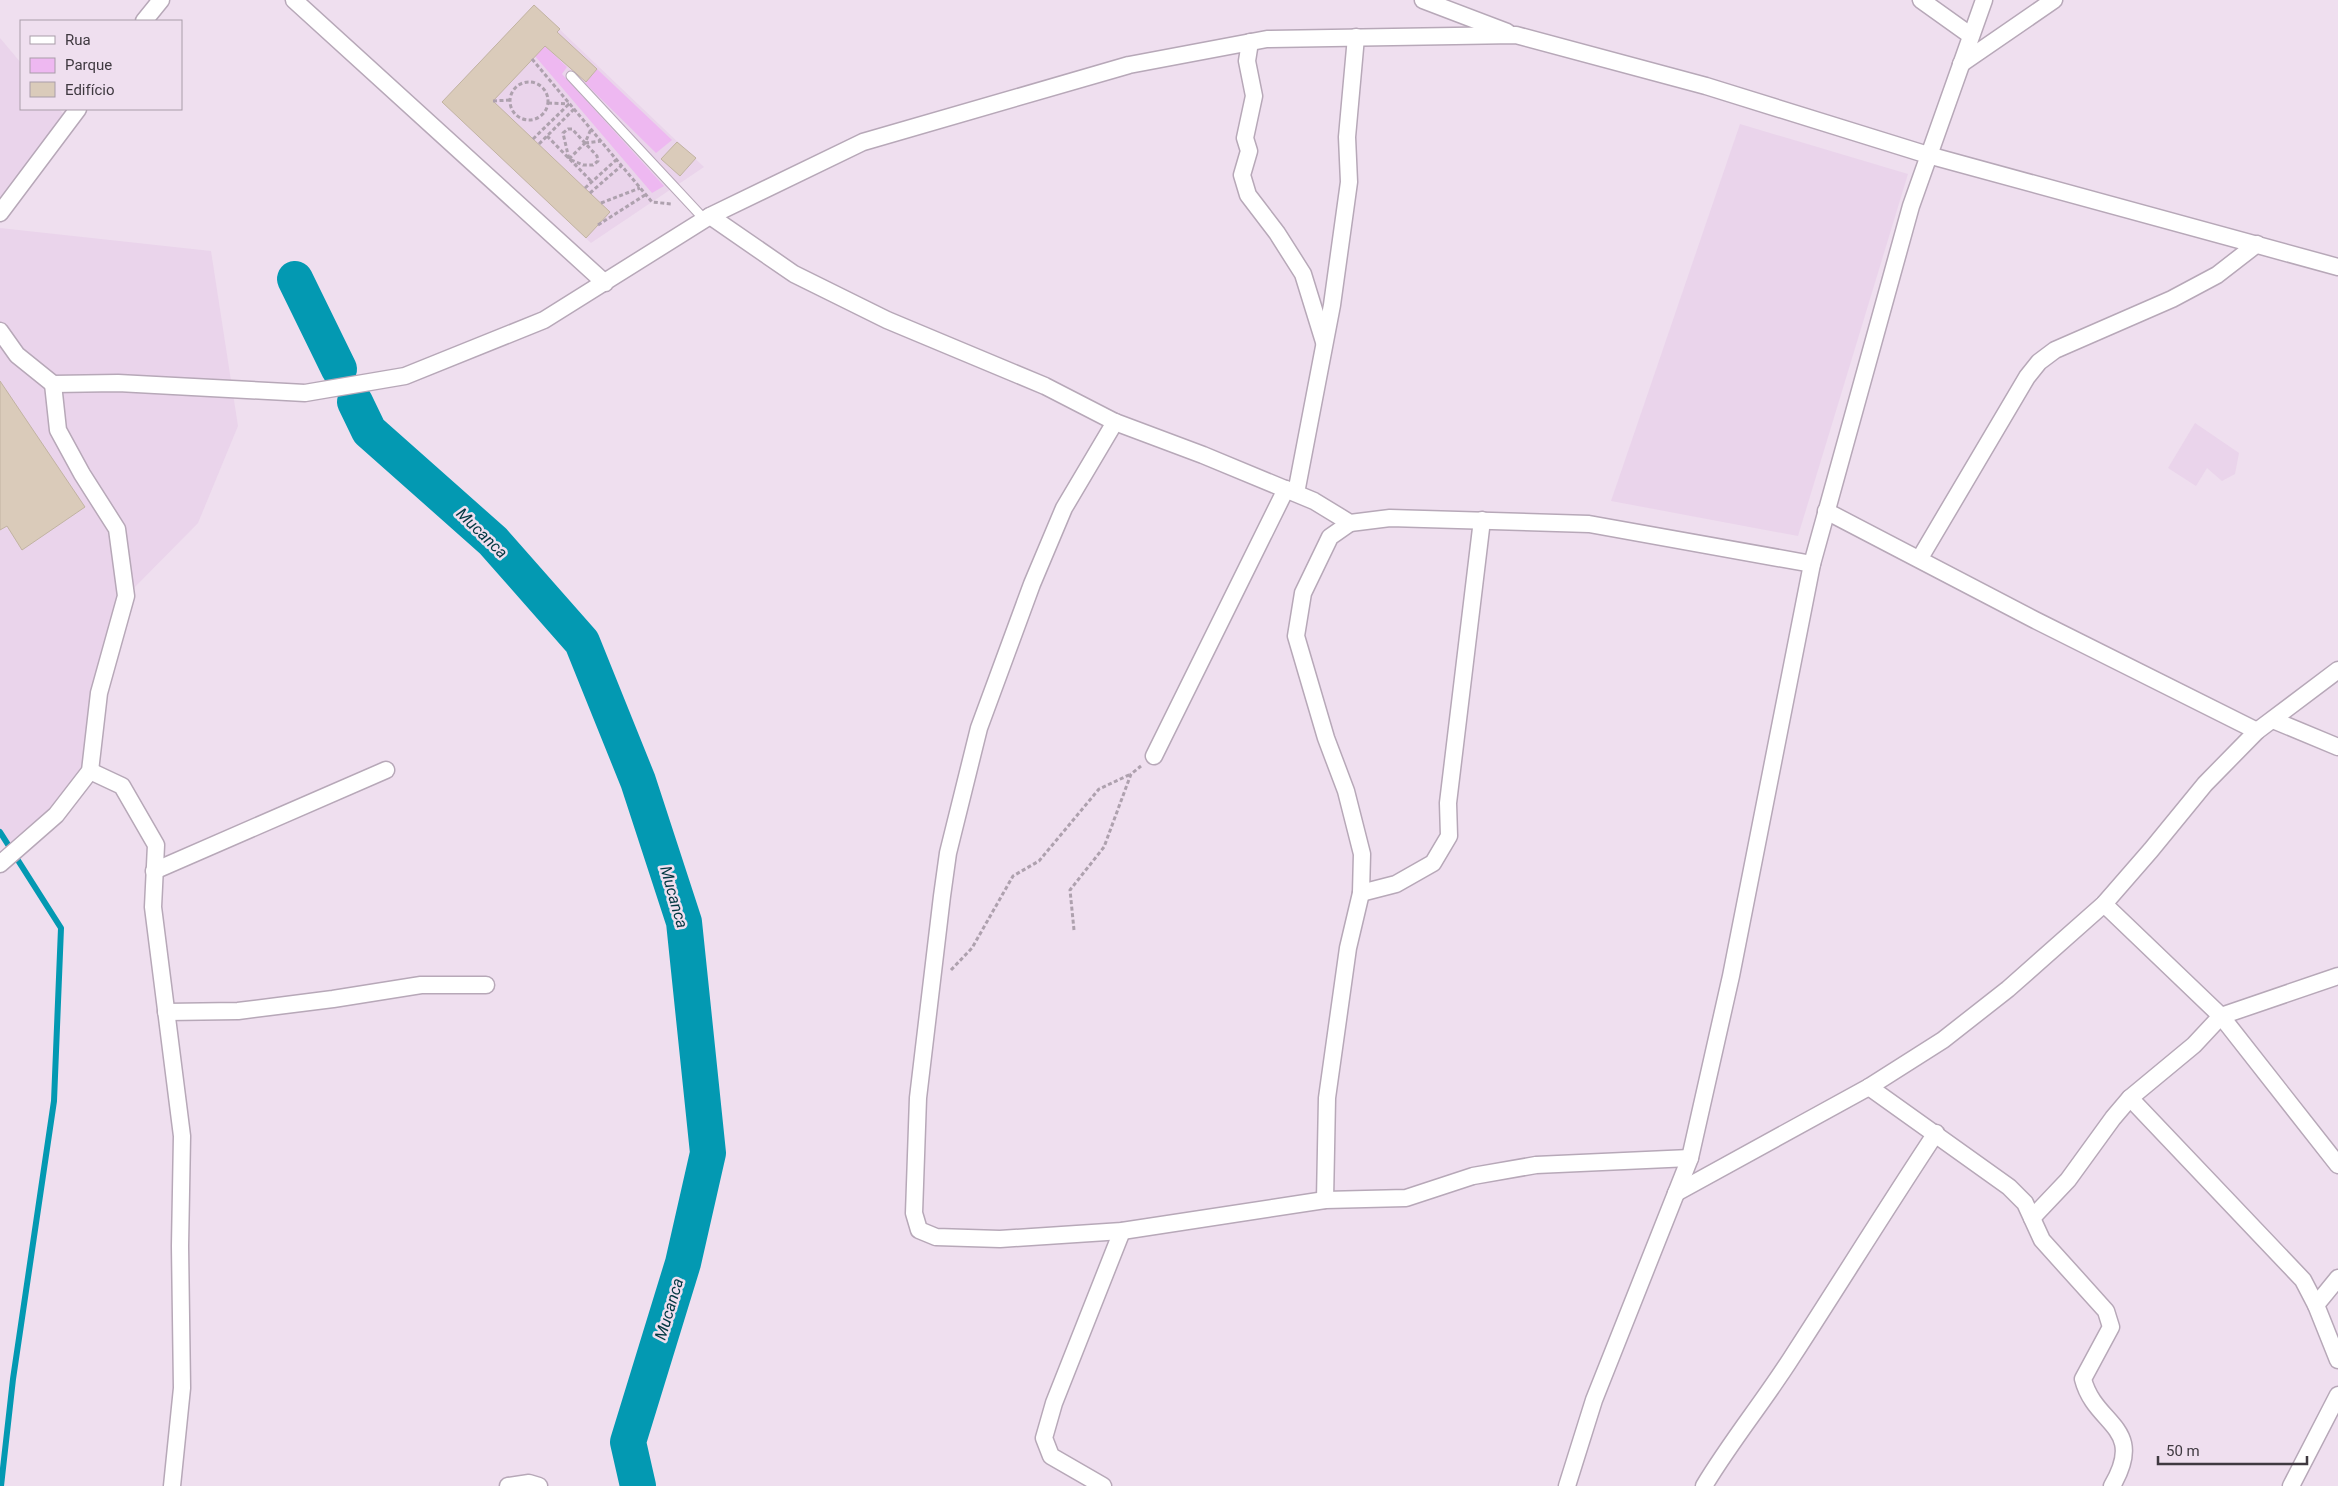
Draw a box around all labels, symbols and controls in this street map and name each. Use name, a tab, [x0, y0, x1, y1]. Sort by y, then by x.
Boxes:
legend	[20, 20, 182, 110]
text: Rua	[65, 31, 91, 49]
text: Parque	[65, 56, 112, 74]
text: Edifício	[65, 81, 114, 99]
water label: Mucanca	[452, 504, 512, 562]
water label: Mucanca	[656, 864, 692, 930]
water label: Mucanca	[651, 1276, 687, 1342]
scale bar	[2158, 1434, 2307, 1466]
text: 50 m	[2166, 1442, 2200, 1460]

